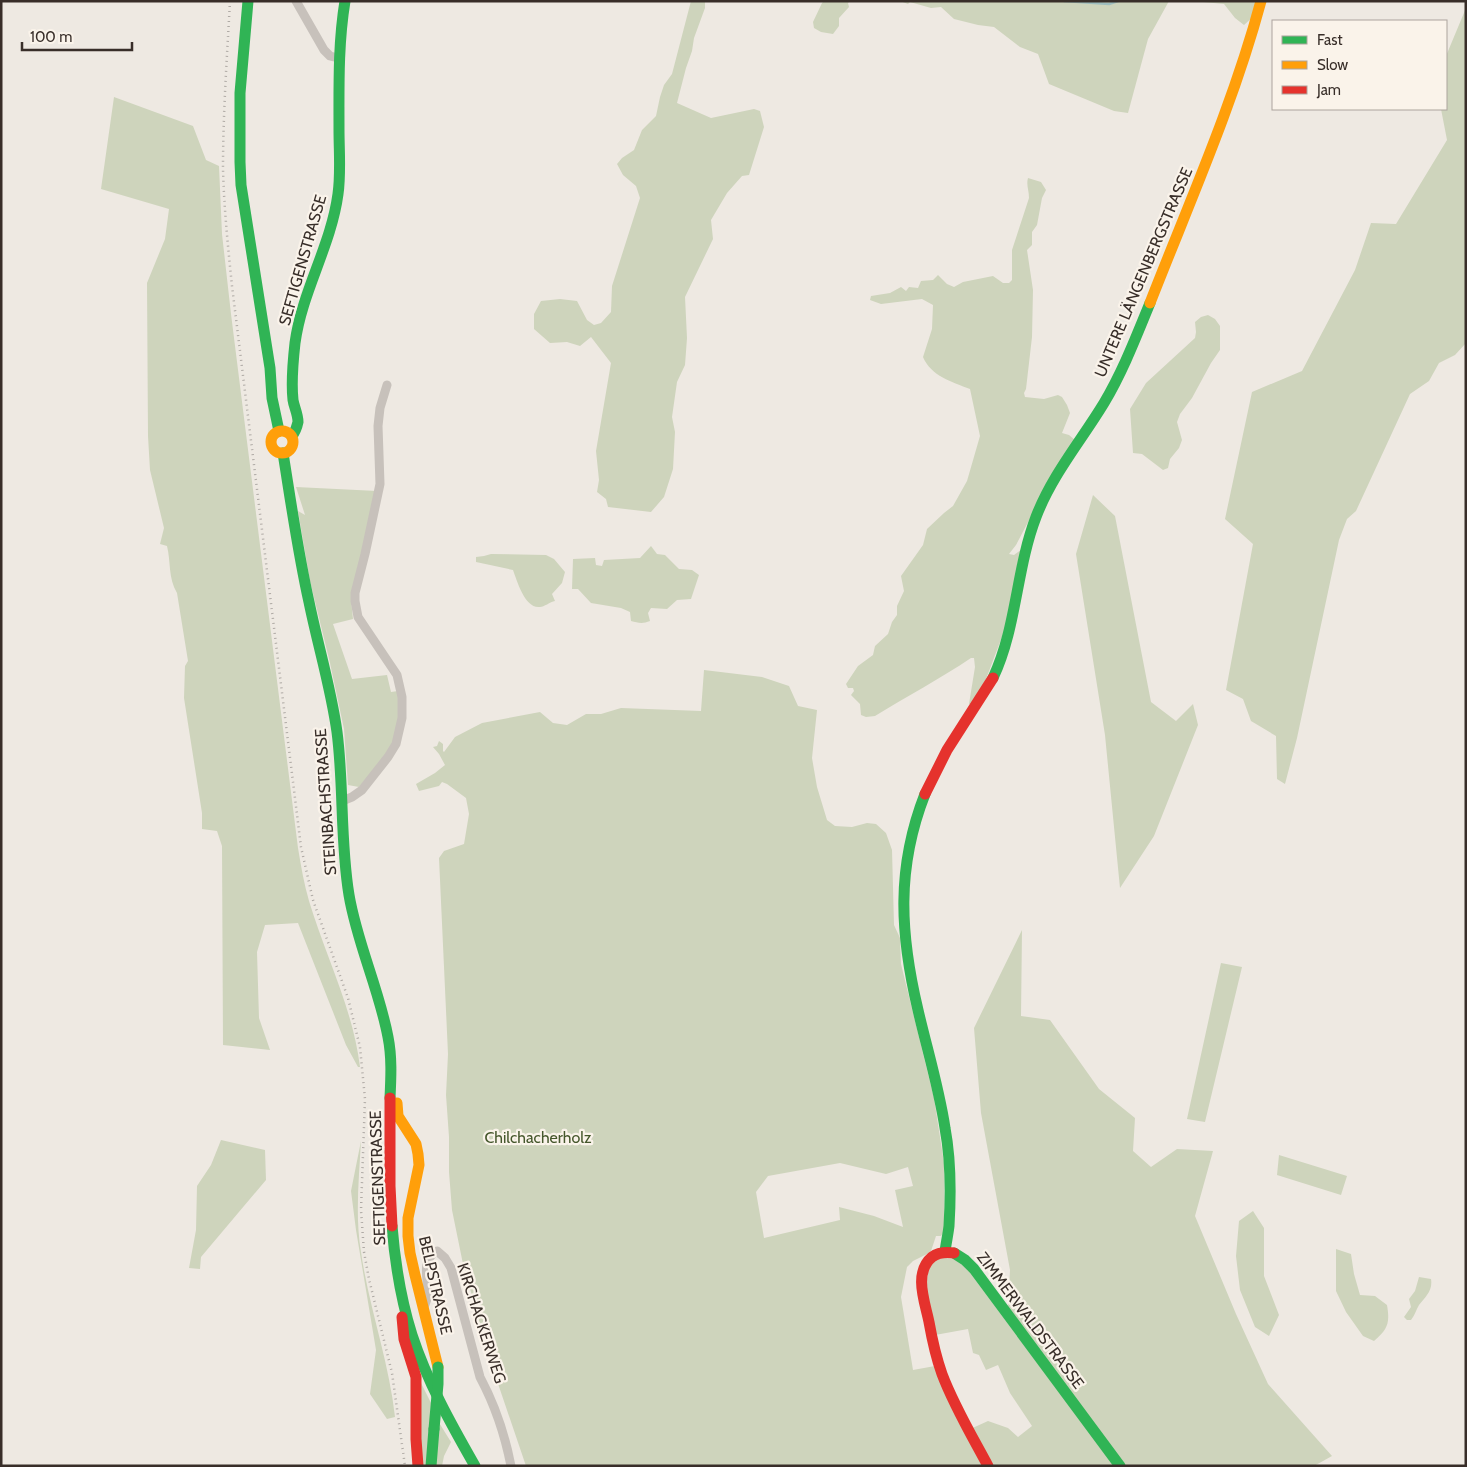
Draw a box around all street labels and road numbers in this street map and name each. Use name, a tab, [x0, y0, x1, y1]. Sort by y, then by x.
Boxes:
street label: UNTERE LÄNGENBERGSTRASSE	[1091, 164, 1196, 380]
street label: SEFTIGENSTRASSE	[275, 192, 330, 328]
street label: STEINBACHSTRASSE	[311, 728, 340, 876]
street label: SEFTIGENSTRASSE	[366, 1110, 389, 1246]
street label: BELPSTRASSE	[415, 1234, 456, 1336]
street label: ZIMMERWALDSTRASSE	[973, 1248, 1088, 1392]
street label: KIRCHACKERWEG	[453, 1260, 510, 1386]

